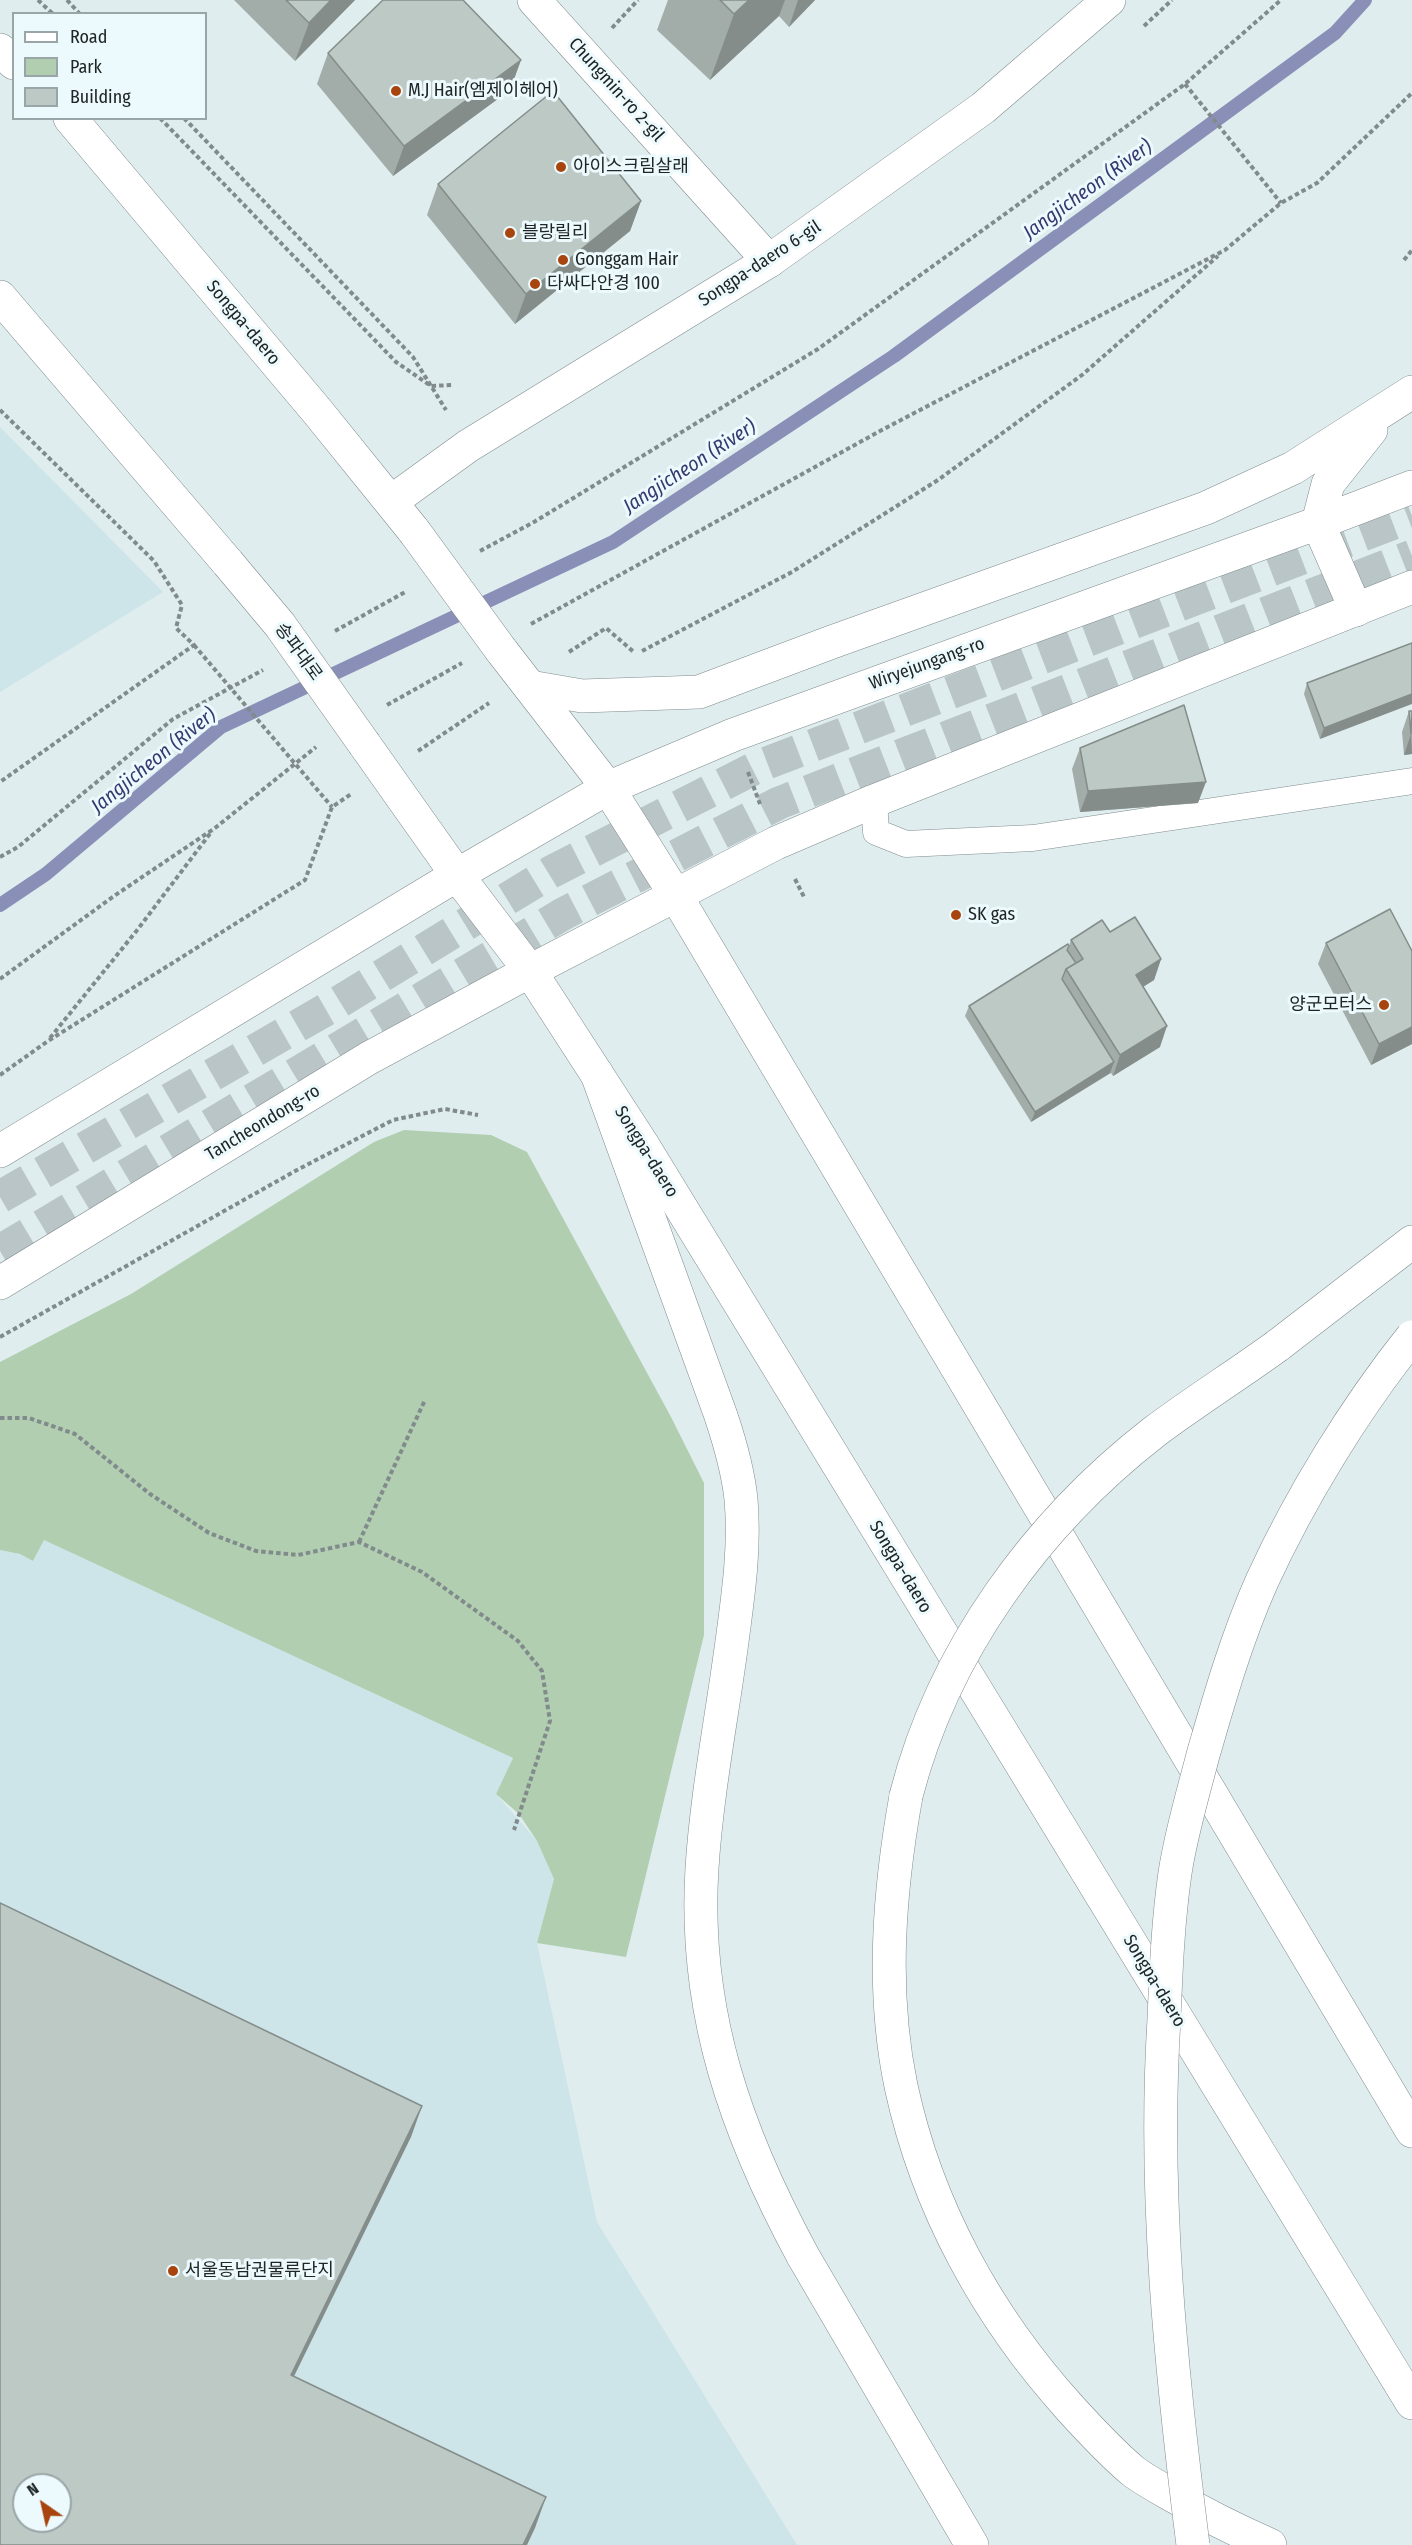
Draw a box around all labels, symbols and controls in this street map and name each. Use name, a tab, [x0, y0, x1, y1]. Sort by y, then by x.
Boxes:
legend	[12, 12, 207, 120]
text: Road	[70, 26, 107, 48]
street label: Chungmin-ro 2-gil	[564, 34, 668, 146]
text: Park	[70, 56, 102, 78]
place label: M.J Hair(엠제이헤어)	[408, 80, 558, 102]
marker: M.J Hair(엠제이헤어)	[389, 84, 403, 98]
text: Building	[70, 86, 131, 108]
water label: Jangjicheon (River)	[1019, 135, 1157, 245]
place label: 아이스크림살래	[573, 156, 689, 178]
marker: 아이스크림살래	[554, 160, 568, 174]
street label: Songpa-daero 6-gil	[695, 216, 825, 312]
place label: 블랑릴리	[522, 222, 588, 244]
marker: 블랑릴리	[503, 226, 517, 240]
place label: Gonggam Hair	[575, 249, 678, 271]
marker: Gonggam Hair	[556, 253, 570, 267]
place label: 다싸다안경 100	[547, 273, 660, 295]
street label: Songpa-daero	[201, 276, 285, 370]
marker: 다싸다안경 100	[528, 277, 542, 291]
water label: Jangjicheon (River)	[619, 415, 761, 519]
street label: 송파대로	[270, 619, 326, 685]
street label: Wiryejungang-ro	[866, 633, 988, 695]
water label: Jangjicheon (River)	[87, 703, 221, 819]
place label: SK gas	[968, 904, 1015, 926]
marker: SK gas	[949, 908, 963, 922]
place label: 양군모터스	[1289, 994, 1372, 1016]
marker: 양군모터스	[1377, 998, 1391, 1012]
street label: Tancheondong-ro	[202, 1080, 324, 1166]
street label: Songpa-daero	[609, 1102, 683, 1202]
street label: Songpa-daero	[864, 1517, 936, 1617]
street label: Songpa-daero	[1118, 1931, 1190, 2031]
place label: 서울동남권물류단지	[185, 2260, 334, 2282]
marker: 서울동남권물류단지	[166, 2264, 180, 2278]
north arrow	[12, 2473, 72, 2533]
text: N	[23, 2479, 42, 2500]

